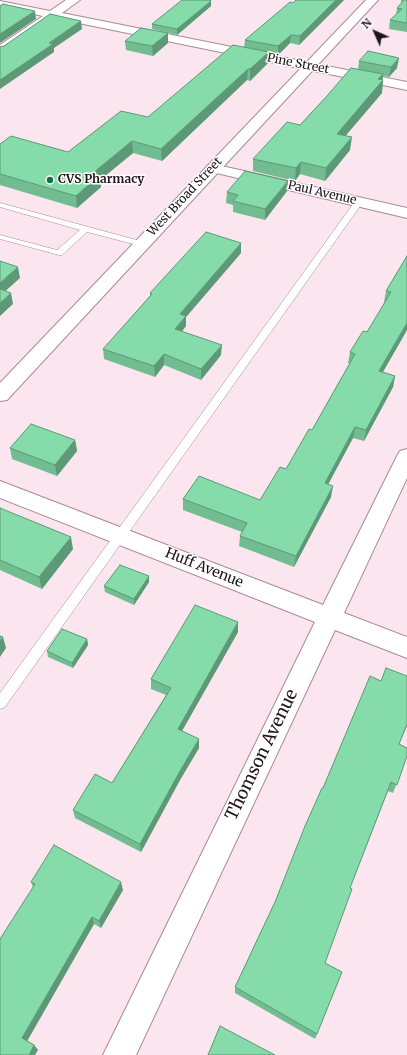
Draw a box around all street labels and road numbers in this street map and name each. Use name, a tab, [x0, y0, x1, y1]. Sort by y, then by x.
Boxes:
street label: Pine Street	[266, 51, 330, 77]
street label: West Broad Street	[145, 155, 225, 239]
street label: Paul Avenue	[286, 178, 358, 208]
street label: Huff Avenue	[162, 545, 246, 591]
street label: Thomson Avenue	[221, 686, 303, 824]

